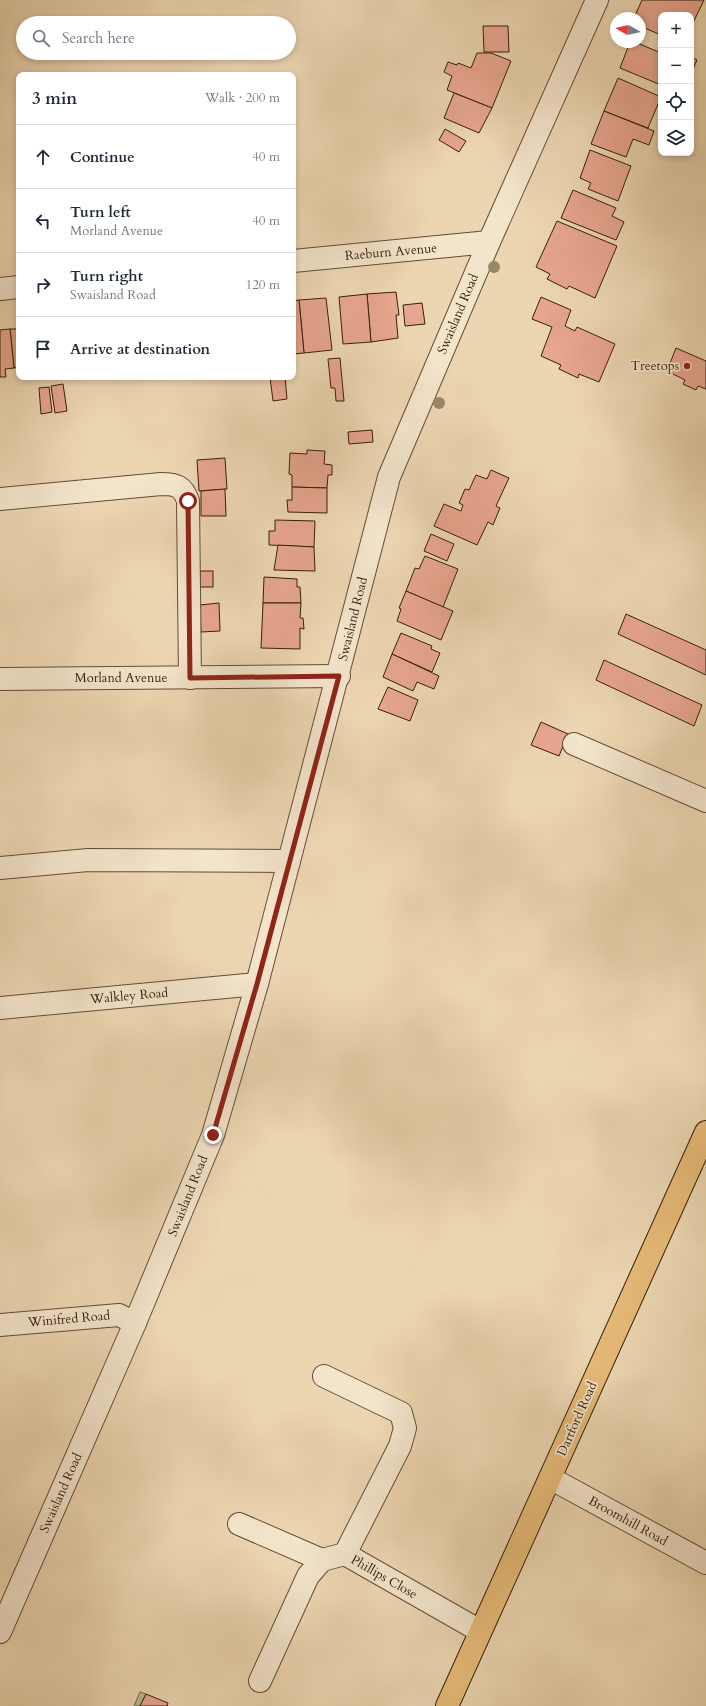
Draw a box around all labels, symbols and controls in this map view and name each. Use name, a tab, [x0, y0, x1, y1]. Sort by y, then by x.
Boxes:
north arrow	[610, 12, 646, 48]
map controls	[658, 12, 694, 156]
button: +	[658, 12, 694, 48]
search box	[16, 16, 296, 60]
icon: search	[30, 27, 52, 49]
text: Search here	[62, 28, 135, 48]
button: −	[658, 48, 694, 84]
button: locate	[658, 84, 694, 120]
text: 3 min	[32, 87, 77, 110]
text: Walk · 200 m	[205, 89, 280, 107]
button: layers	[658, 120, 694, 156]
icon: ahead	[32, 146, 54, 168]
text: Continue	[70, 147, 135, 167]
text: 40 m	[252, 148, 280, 166]
text: Turn left	[70, 202, 131, 222]
icon: left	[32, 210, 54, 232]
text: 40 m	[252, 212, 280, 230]
text: Morland Avenue	[70, 222, 163, 240]
street label: Raeburn Avenue	[344, 239, 438, 265]
text: Turn right	[70, 266, 143, 286]
street label: Swaisland Road	[433, 271, 483, 357]
icon: right	[32, 274, 54, 296]
text: 120 m	[246, 276, 280, 294]
text: Swaisland Road	[70, 286, 156, 304]
icon: arrive	[32, 338, 54, 360]
text: Arrive at destination	[70, 339, 210, 359]
place label: Treetops	[631, 357, 679, 375]
marker: Treetops	[682, 361, 692, 371]
route start	[179, 492, 197, 510]
street label: Swaisland Road	[334, 575, 372, 663]
street label: Morland Avenue	[75, 669, 168, 687]
street label: Walkley Road	[88, 984, 169, 1008]
route end	[204, 1126, 222, 1144]
street label: Swaisland Road	[164, 1153, 212, 1239]
street label: Winifred Road	[26, 1306, 111, 1332]
street label: Dartford Road	[553, 1379, 601, 1459]
street label: Swaisland Road	[35, 1450, 87, 1536]
street label: Broomhill Road	[585, 1492, 671, 1550]
street label: Phillips Close	[347, 1551, 421, 1603]

